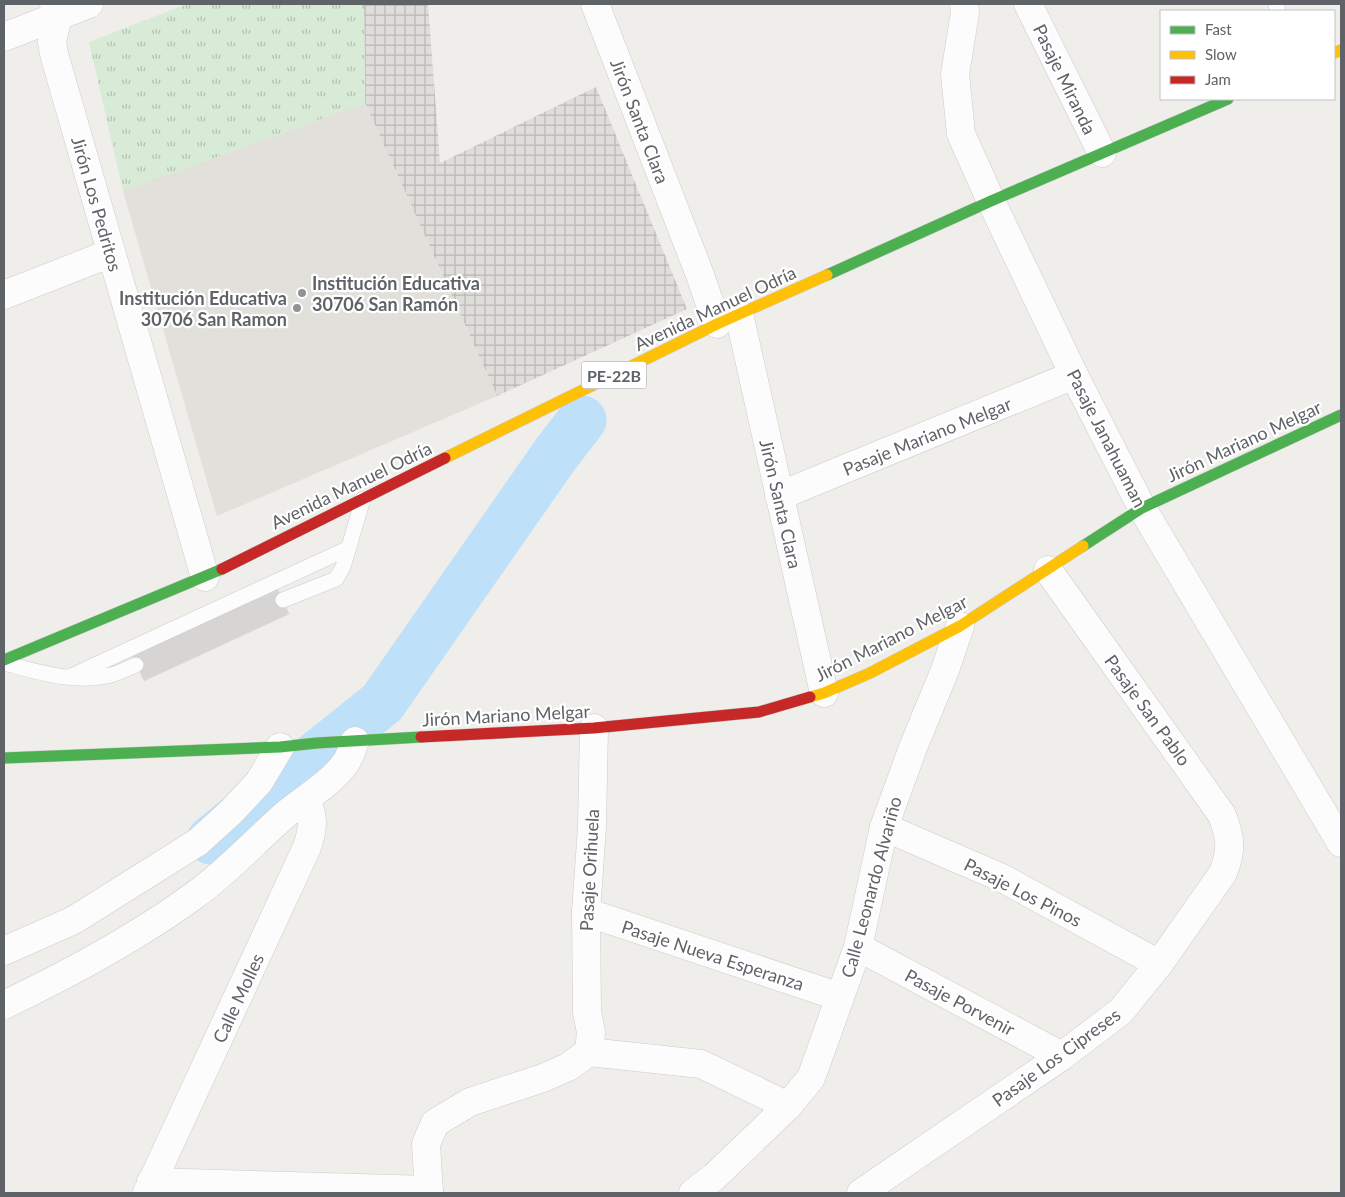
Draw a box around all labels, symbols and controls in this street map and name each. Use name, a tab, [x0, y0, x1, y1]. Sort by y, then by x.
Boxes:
legend	[1160, 10, 1335, 100]
street label: Pasaje Miranda	[1029, 20, 1101, 138]
text: Fast	[1205, 20, 1232, 38]
text: Slow	[1205, 45, 1237, 63]
street label: Jirón Santa Clara	[606, 55, 674, 187]
text: Jam	[1205, 70, 1231, 88]
street label: Jirón Los Pedritos	[67, 134, 127, 274]
street label: Avenida Manuel Odría	[631, 261, 799, 355]
place label: Institución Educativa 30706 San Ramón	[312, 272, 480, 315]
place label: Institución Educativa 30706 San Ramon	[119, 287, 287, 330]
marker: Institución Educativa 30706 San Ramón	[296, 287, 308, 299]
marker: Institución Educativa 30706 San Ramon	[291, 302, 303, 314]
road number: PE-22B	[582, 362, 646, 388]
street label: Pasaje Janahuaman	[1063, 365, 1151, 511]
street label: Pasaje Mariano Melgar	[840, 392, 1015, 480]
street label: Jirón Mariano Melgar	[1163, 395, 1325, 486]
street label: Avenida Manuel Odría	[267, 437, 435, 533]
street label: Jirón Santa Clara	[755, 437, 807, 571]
street label: Jirón Mariano Melgar	[811, 590, 971, 686]
street label: Pasaje San Pablo	[1100, 650, 1196, 770]
street label: Jirón Mariano Melgar	[422, 700, 591, 730]
street label: Calle Leonardo Alvariño	[836, 794, 906, 980]
street label: Pasaje Orihuela	[575, 808, 603, 932]
street label: Pasaje Los Pinos	[961, 853, 1086, 931]
street label: Pasaje Nueva Esperanza	[619, 915, 807, 995]
street label: Calle Molles	[208, 950, 268, 1046]
street label: Pasaje Porvenir	[901, 964, 1019, 1040]
street label: Pasaje Los Cipreses	[988, 1003, 1125, 1111]

